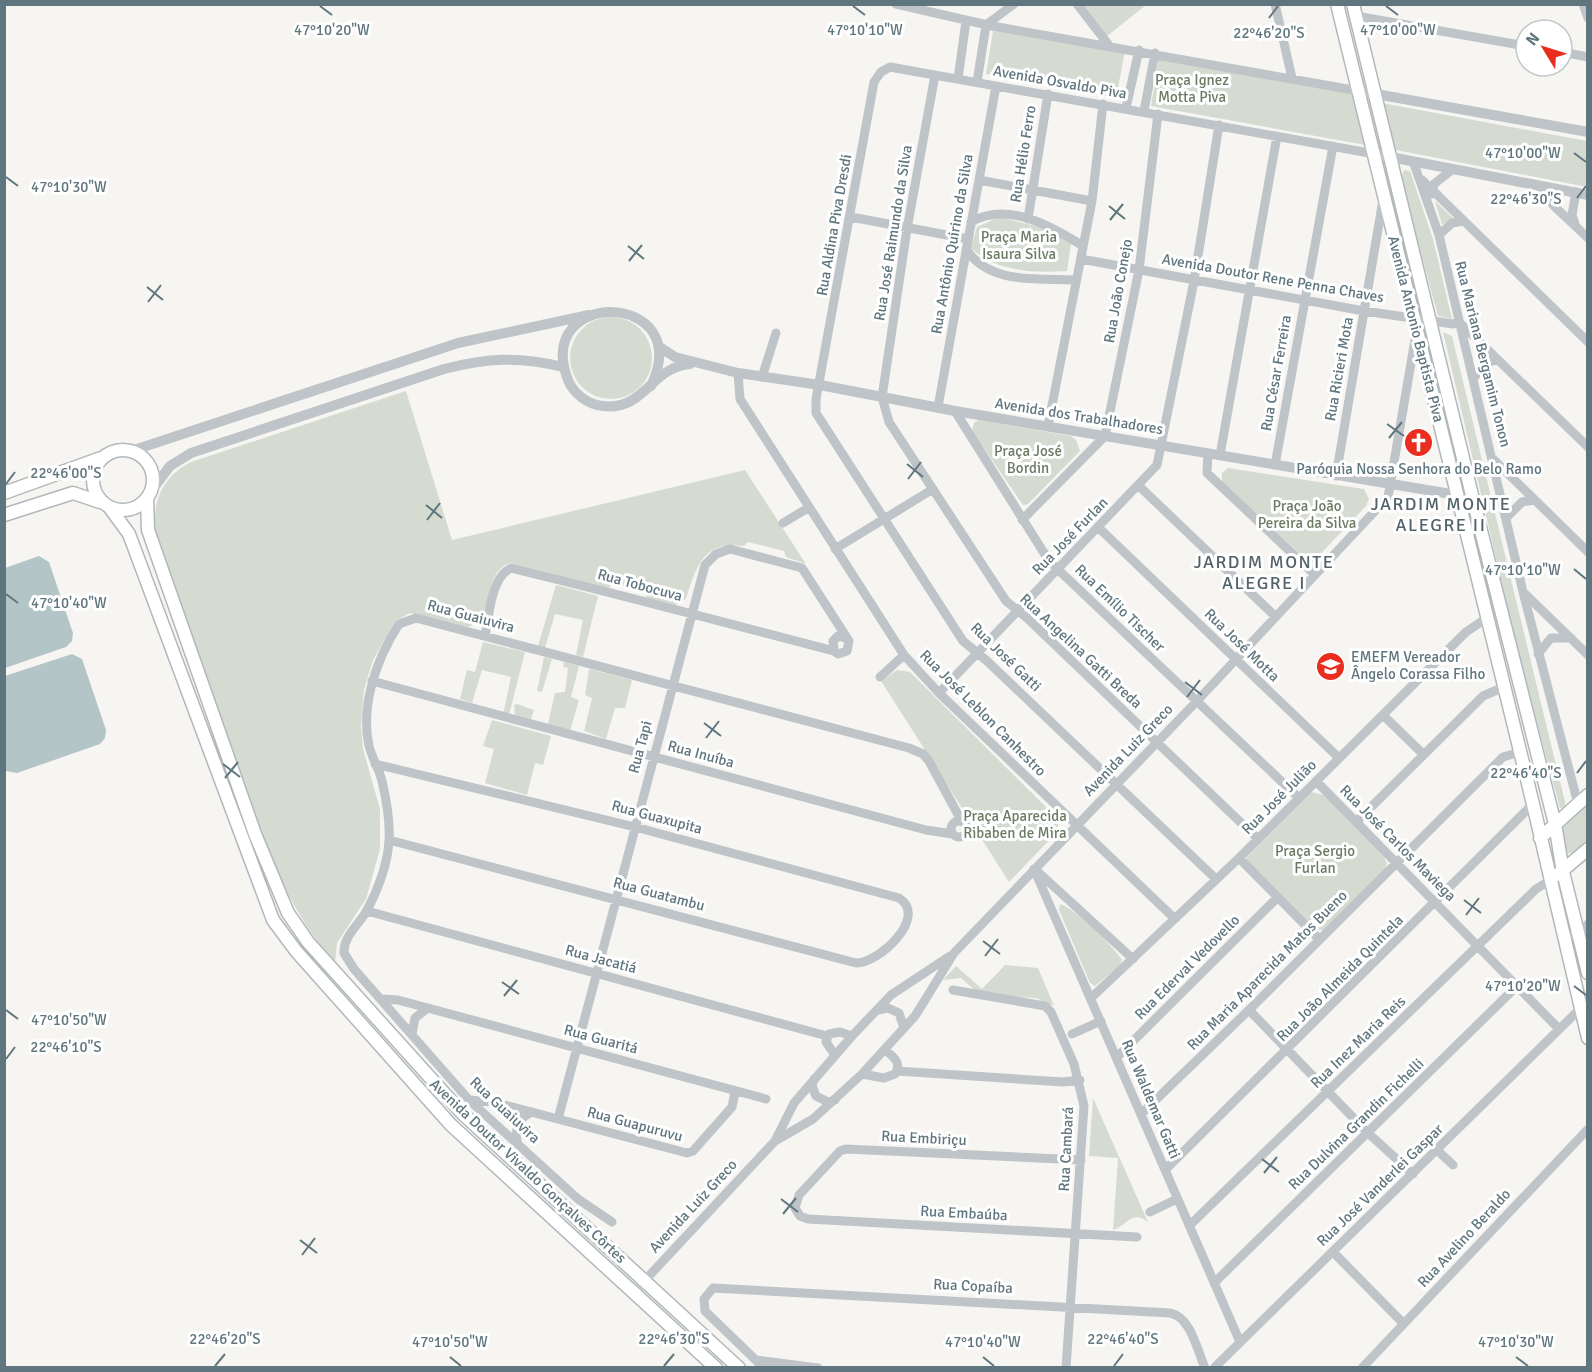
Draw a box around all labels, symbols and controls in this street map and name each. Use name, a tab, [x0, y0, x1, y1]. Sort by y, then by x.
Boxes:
north arrow	[1514, 18, 1574, 78]
text: 47°10'20"W	[294, 21, 370, 39]
text: 47°10'10"W	[827, 21, 903, 39]
text: 47°10'00"W	[1360, 21, 1436, 39]
text: 22°46'20"S	[1233, 24, 1305, 42]
text: N	[1522, 29, 1544, 50]
street label: Avenida Osvaldo Piva	[992, 61, 1128, 103]
park label: Praça Ignez Motta Piva	[1155, 71, 1229, 106]
street label: Rua Hélio Ferro	[1006, 104, 1040, 204]
street label: Rua José Raimundo da Silva	[870, 144, 916, 322]
text: 47°10'00"W	[1485, 144, 1561, 162]
street label: Rua Aldina Piva Dresdi	[813, 153, 855, 297]
street label: Rua Antônio Quirino da Silva	[927, 153, 977, 335]
text: 47°10'30"W	[31, 178, 107, 196]
text: 22°46'30"S	[1490, 190, 1562, 208]
park label: Praça Maria Isaura Silva	[981, 228, 1057, 263]
street label: Avenida Antonio Baptista Piva	[1384, 234, 1448, 424]
street label: Rua João Conejo	[1100, 237, 1136, 344]
street label: Avenida Doutor Rene Penna Chaves	[1161, 250, 1386, 306]
street label: Rua Mariana Bergamim Tonon	[1451, 259, 1515, 449]
street label: Rua César Ferreira	[1257, 314, 1295, 432]
street label: Rua Ricieri Mota	[1321, 316, 1357, 422]
street label: Avenida dos Trabalhadores	[994, 394, 1165, 438]
church icon: Paróquia Nossa Senhora do Belo Ramo	[1403, 426, 1435, 458]
park label: Praça José Bordin	[994, 442, 1062, 477]
place label: Paróquia Nossa Senhora do Belo Ramo	[1296, 460, 1542, 478]
text: 22°46'00"S	[30, 464, 102, 482]
street label: Rua José Furlan	[1028, 493, 1112, 579]
district label: JARDIM MONTE ALEGRE II	[1371, 493, 1511, 536]
park label: Praça João Pereira da Silva	[1258, 497, 1356, 532]
district label: JARDIM MONTE ALEGRE I	[1194, 551, 1334, 594]
street label: Rua Emílio Tischer	[1071, 561, 1169, 656]
text: 47°10'10"W	[1485, 561, 1561, 579]
street label: Rua Tobocuva	[596, 565, 684, 605]
street label: Rua Angelina Gatti Breda	[1016, 590, 1146, 712]
text: 47°10'40"W	[31, 594, 107, 612]
street label: Rua Guaiuvira	[426, 596, 516, 636]
street label: Rua José Motta	[1201, 605, 1283, 685]
street label: Rua José Gatti	[967, 619, 1045, 695]
street label: Rua José Leblon Canhestro	[916, 646, 1050, 780]
place label: EMEFM Vereador Ângelo Corassa Filho	[1351, 648, 1485, 683]
school or university icon: EMEFM Vereador Ângelo Corassa Filho	[1314, 650, 1346, 682]
street label: Avenida Luiz Greco	[1079, 700, 1177, 800]
street label: Rua Tapi	[624, 719, 656, 775]
street label: Rua Inuíba	[666, 736, 736, 772]
street label: Rua José Julião	[1238, 756, 1320, 838]
text: 22°46'40"S	[1490, 764, 1562, 782]
street label: Rua José Carlos Maviega	[1336, 781, 1460, 905]
street label: Rua Guaxupita	[610, 796, 704, 838]
park label: Praça Aparecida Ribaben de Mira	[963, 807, 1067, 842]
park label: Praça Sergio Furlan	[1275, 842, 1355, 877]
street label: Rua Guatambu	[611, 873, 707, 915]
street label: Rua Maria Aparecida Matos Bueno	[1183, 886, 1351, 1054]
street label: Rua Ederval Vedovello	[1131, 911, 1243, 1023]
street label: Rua João Almeida Quintela	[1273, 911, 1407, 1045]
street label: Rua Jacatiá	[563, 941, 639, 977]
text: 47°10'20"W	[1485, 977, 1561, 995]
street label: Rua Inez Maria Reis	[1307, 992, 1410, 1092]
text: 47°10'50"W	[31, 1011, 107, 1029]
street label: Rua Guaritá	[562, 1020, 640, 1058]
street label: Rua Waldemar Gatti	[1118, 1037, 1184, 1161]
text: 22°46'10"S	[30, 1038, 102, 1056]
street label: Rua Dulvina Grandin Fichelli	[1285, 1055, 1427, 1193]
street label: Rua Guaiuvira	[466, 1073, 544, 1147]
street label: Avenida Doutor Vivaldo Gonçalves Côrtes	[426, 1075, 630, 1267]
street label: Rua Guapuruvu	[585, 1103, 685, 1145]
street label: Rua Cambará	[1055, 1106, 1077, 1192]
street label: Rua José Vanderlei Gaspar	[1313, 1120, 1447, 1250]
street label: Rua Embiriçu	[881, 1127, 967, 1149]
street label: Avenida Luiz Greco	[645, 1155, 741, 1256]
street label: Rua Avelino Beraldo	[1414, 1185, 1514, 1291]
street label: Rua Embaúba	[920, 1202, 1008, 1224]
street label: Rua Copaíba	[933, 1275, 1013, 1297]
text: 22°46'20"S	[189, 1330, 261, 1348]
text: 22°46'30"S	[638, 1330, 710, 1348]
text: 22°46'40"S	[1087, 1330, 1159, 1348]
text: 47°10'50"W	[412, 1333, 488, 1351]
text: 47°10'40"W	[945, 1333, 1021, 1351]
text: 47°10'30"W	[1478, 1333, 1554, 1351]

